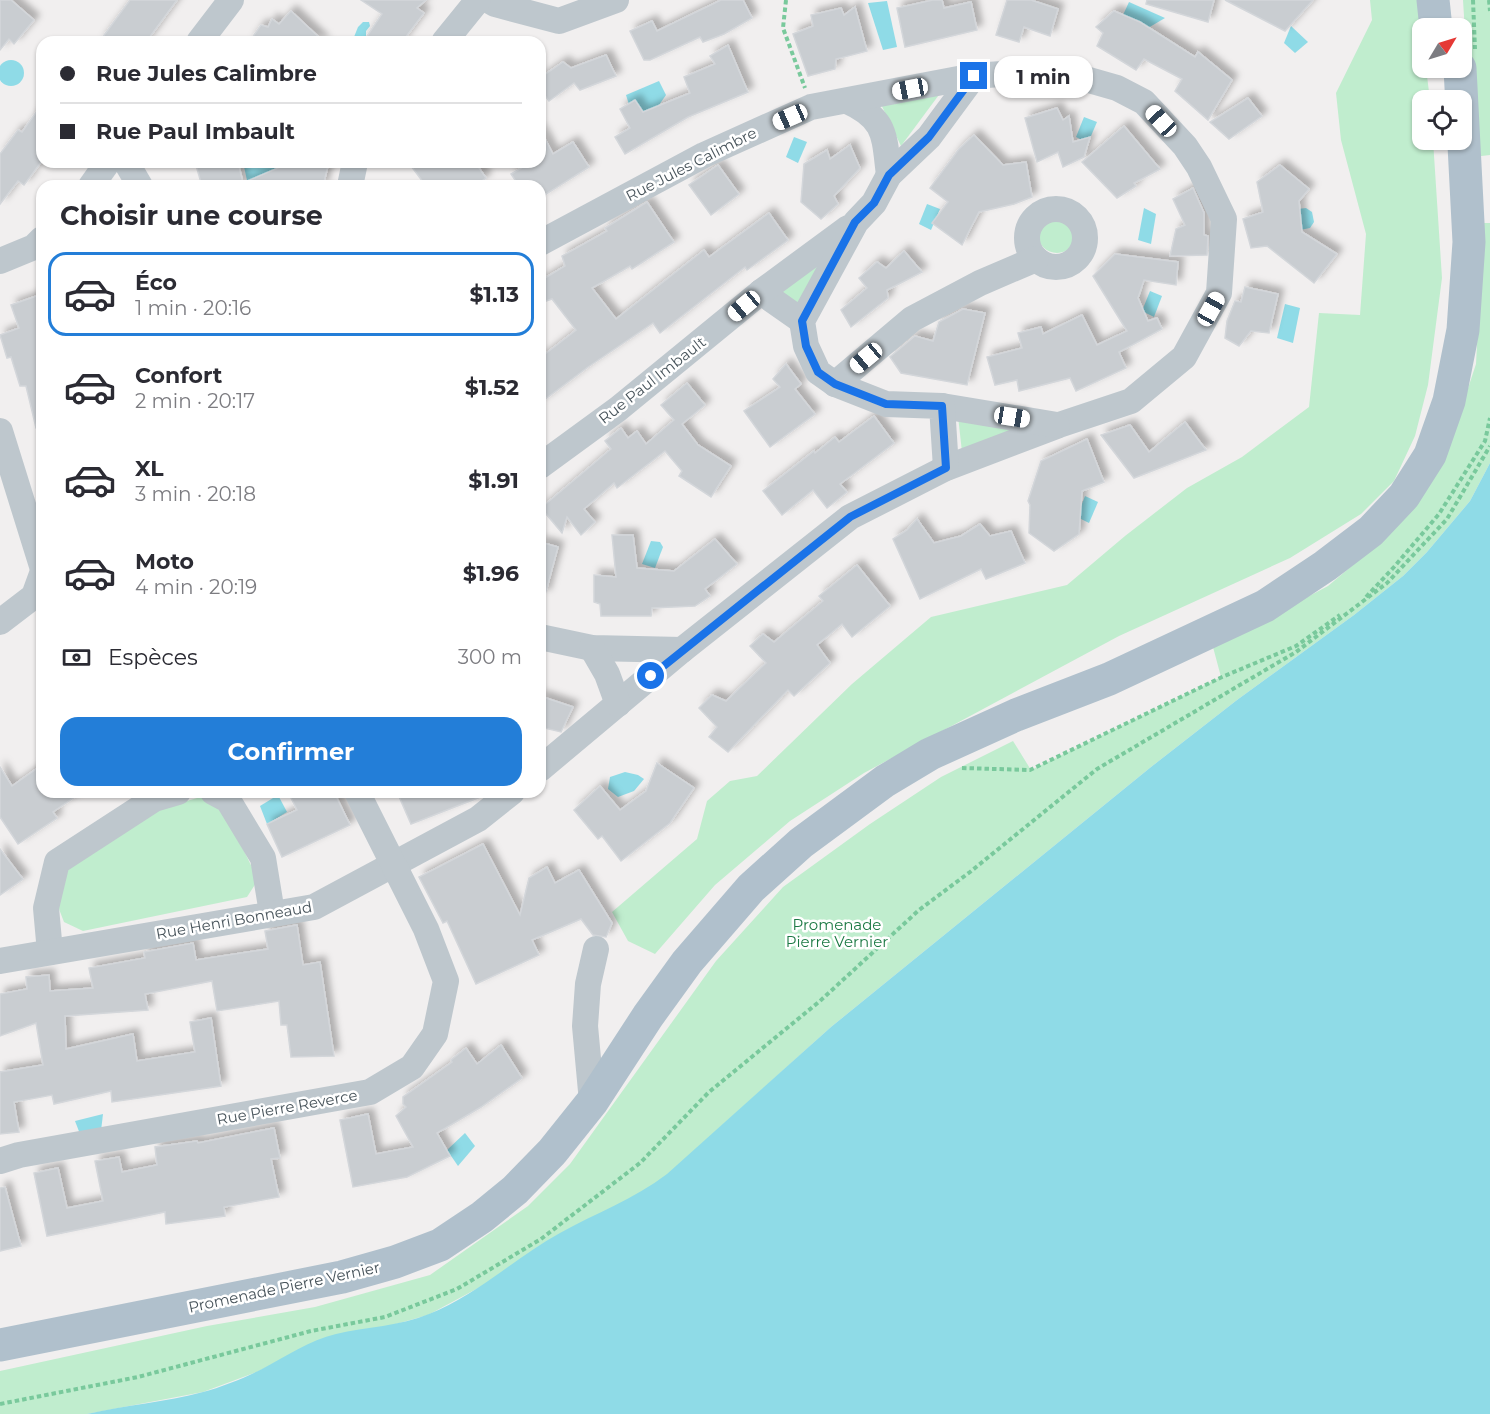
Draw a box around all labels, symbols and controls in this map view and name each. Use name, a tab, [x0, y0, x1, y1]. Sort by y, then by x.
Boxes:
north arrow	[1412, 18, 1472, 78]
map controls	[1412, 18, 1472, 150]
callout: 1 min	[995, 55, 1094, 97]
text: Rue Jules Calimbre	[96, 60, 317, 87]
route end	[960, 62, 987, 89]
text: 1 min	[1016, 65, 1071, 89]
car	[891, 77, 929, 101]
button: locate	[1412, 90, 1472, 150]
car	[770, 101, 810, 133]
car	[1142, 102, 1180, 140]
text: Rue Paul Imbault	[96, 118, 295, 145]
street label: Rue Jules Calimbre	[622, 123, 760, 205]
text: Choisir une course	[60, 199, 323, 232]
icon: car	[63, 267, 117, 321]
text: Éco	[135, 269, 177, 296]
text: $1.13	[470, 281, 519, 308]
car	[724, 288, 764, 324]
car	[1194, 289, 1228, 329]
text: 1 min · 20:16	[135, 296, 251, 320]
street label: Rue Paul Imbault	[595, 332, 709, 428]
car	[846, 340, 886, 376]
icon: car	[63, 360, 117, 414]
text: Confort	[135, 362, 222, 389]
text: $1.52	[465, 374, 519, 401]
text: 2 min · 20:17	[135, 389, 255, 413]
car	[993, 405, 1031, 429]
icon: car	[63, 453, 117, 507]
text: XL	[135, 455, 164, 482]
text: $1.91	[468, 467, 519, 494]
text: 3 min · 20:18	[135, 482, 256, 506]
icon: car	[63, 546, 117, 600]
text: Moto	[135, 548, 194, 575]
text: $1.96	[463, 560, 519, 587]
text: 4 min · 20:19	[135, 575, 257, 599]
icon: cash	[60, 641, 93, 674]
text: Espèces	[108, 644, 198, 671]
text: 300 m	[458, 645, 522, 669]
route start	[637, 662, 664, 689]
button: Confirmer	[60, 717, 522, 786]
street label: Rue Henri Bonneaud	[154, 897, 314, 943]
park label: Promenade Pierre Vernier	[786, 915, 888, 951]
street label: Rue Pierre Reverce	[215, 1085, 359, 1129]
street label: Promenade Pierre Vernier	[187, 1257, 381, 1317]

